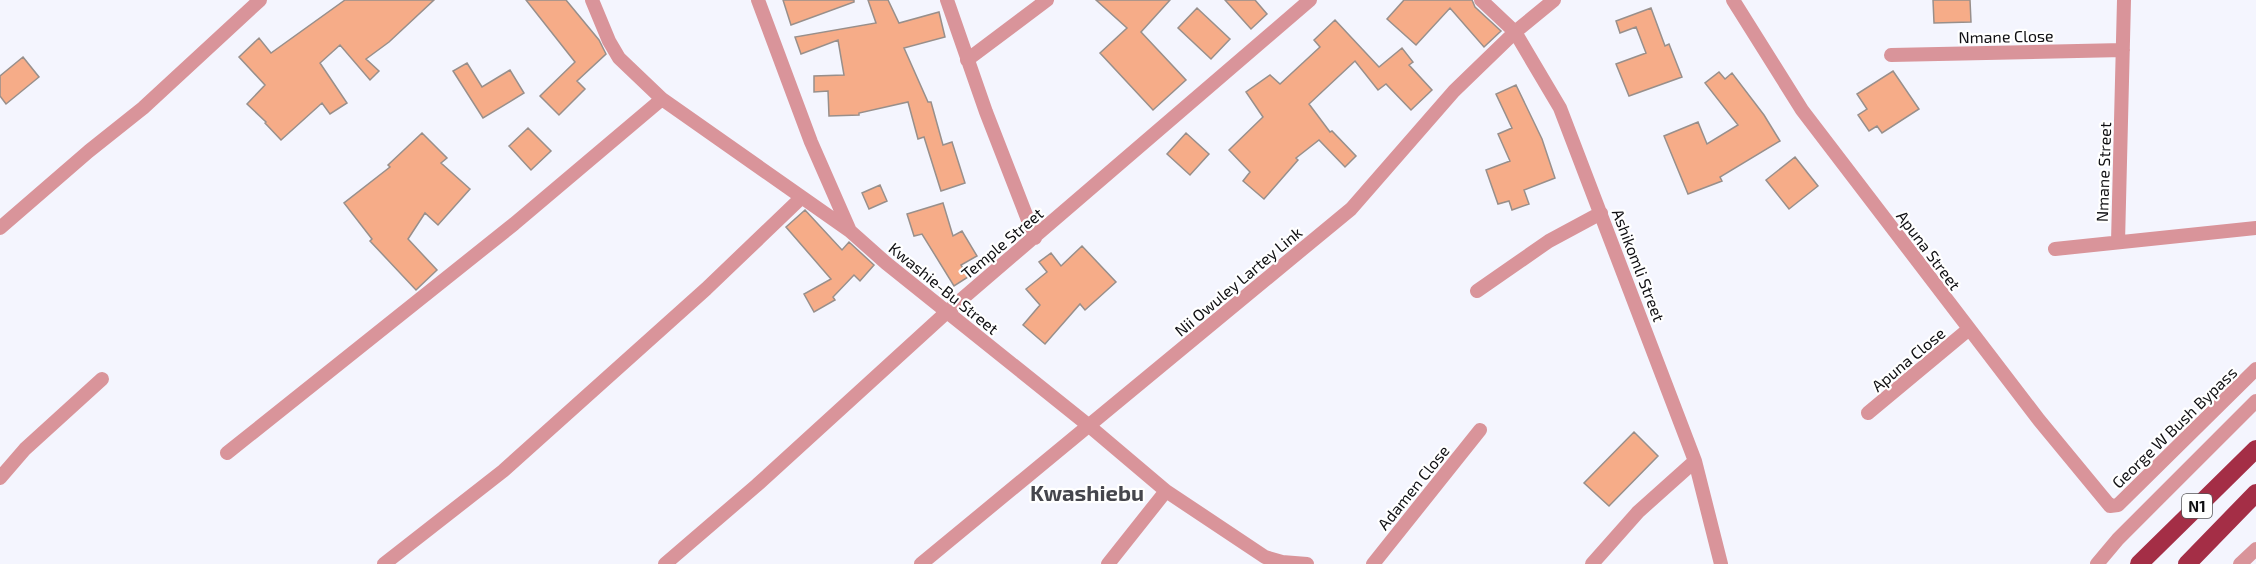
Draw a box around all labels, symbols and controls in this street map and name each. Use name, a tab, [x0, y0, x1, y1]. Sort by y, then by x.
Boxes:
street label: Nmane Close	[1958, 26, 2054, 46]
street label: Nmane Street	[2092, 122, 2114, 222]
street label: Temple Street	[957, 203, 1047, 283]
street label: Ashikomli Street	[1609, 206, 1669, 324]
street label: Apuna Street	[1893, 207, 1965, 293]
street label: Nii Owuley Lartey Link	[1171, 222, 1305, 340]
street label: Kwashie-Bu Street	[885, 238, 1003, 338]
street label: Apuna Close	[1868, 323, 1948, 395]
street label: George W Bush Bypass	[2108, 362, 2240, 492]
street label: Adamen Close	[1373, 441, 1453, 533]
district label: Kwashiebu	[1030, 479, 1144, 505]
road number: N1	[2182, 494, 2212, 518]

